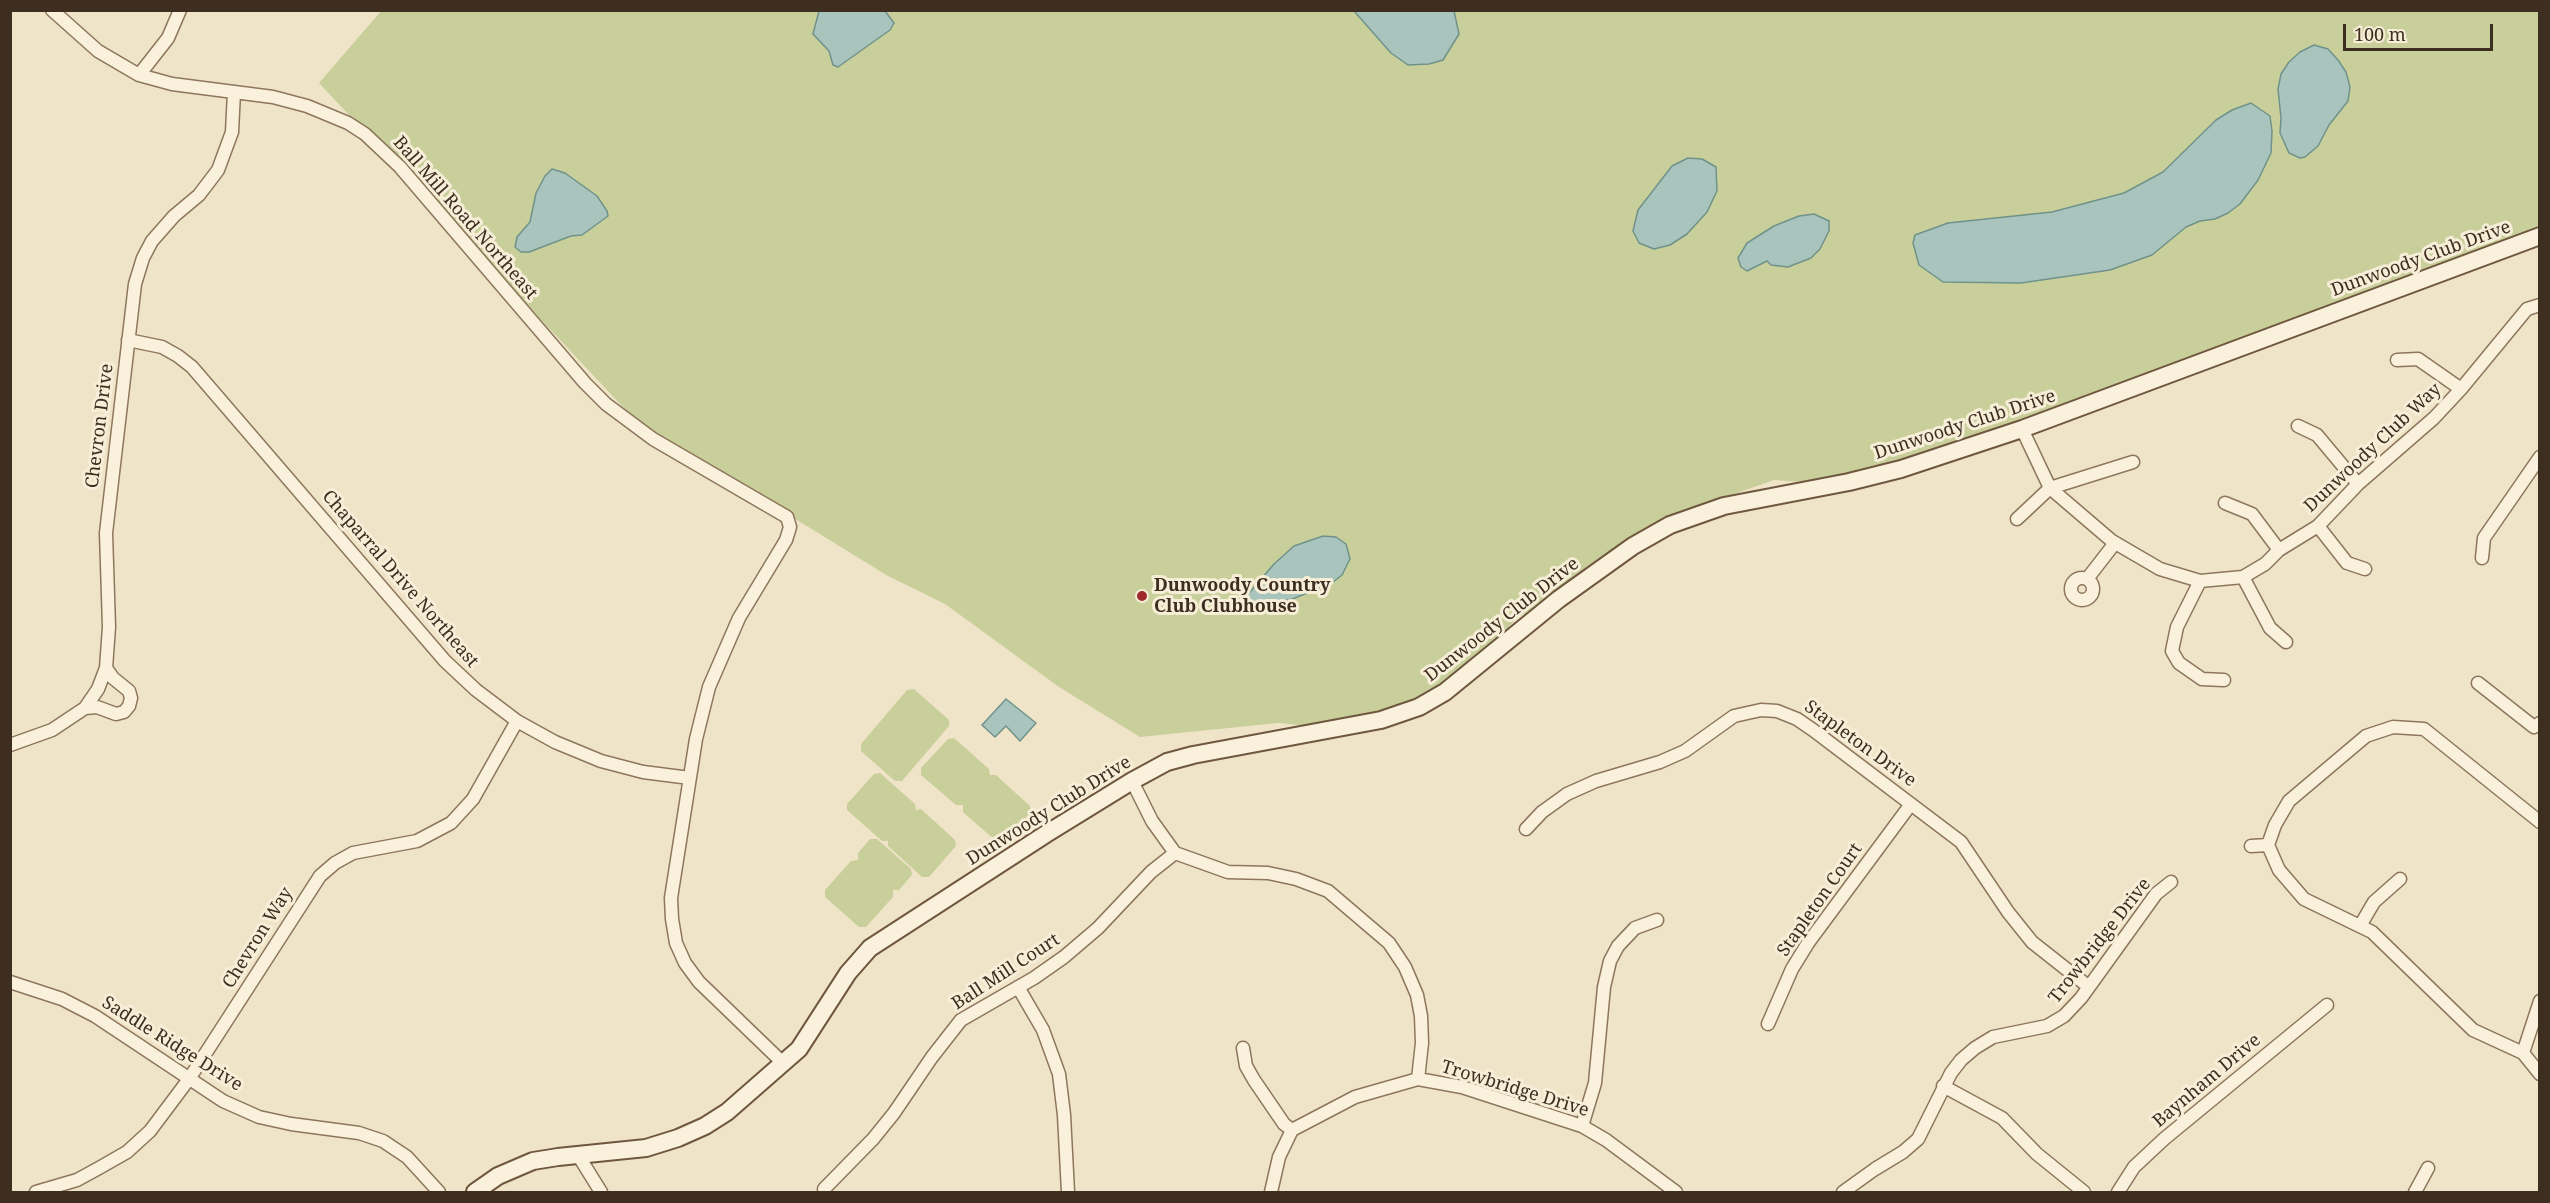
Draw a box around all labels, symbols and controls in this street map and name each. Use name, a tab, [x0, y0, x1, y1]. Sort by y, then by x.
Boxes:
scale bar	[2346, 12, 2496, 50]
text: 100 m	[2354, 22, 2406, 46]
street label: Ball Mill Road Northeast	[388, 132, 542, 304]
street label: Dunwoody Club Drive	[2328, 216, 2514, 302]
street label: Chevron Drive	[82, 363, 118, 489]
street label: Dunwoody Club Way	[2300, 379, 2446, 517]
street label: Dunwoody Club Drive	[1872, 385, 2058, 465]
street label: Chaparral Drive Northeast	[317, 486, 483, 672]
street label: Dunwoody Club Drive	[1421, 553, 1583, 687]
place label: Dunwoody Country Club Clubhouse	[1154, 575, 1330, 618]
marker: Dunwoody Country Club Clubhouse	[1135, 589, 1149, 603]
street label: Stapleton Drive	[1800, 696, 1920, 792]
street label: Dunwoody Club Drive	[963, 752, 1135, 870]
street label: Stapleton Court	[1773, 839, 1867, 961]
street label: Trowbridge Drive	[2044, 874, 2156, 1008]
street label: Chevron Way	[218, 883, 298, 993]
street label: Ball Mill Court	[948, 929, 1064, 1015]
street label: Saddle Ridge Drive	[98, 992, 246, 1096]
street label: Baynham Drive	[2149, 1030, 2265, 1132]
street label: Trowbridge Drive	[1439, 1056, 1591, 1122]

